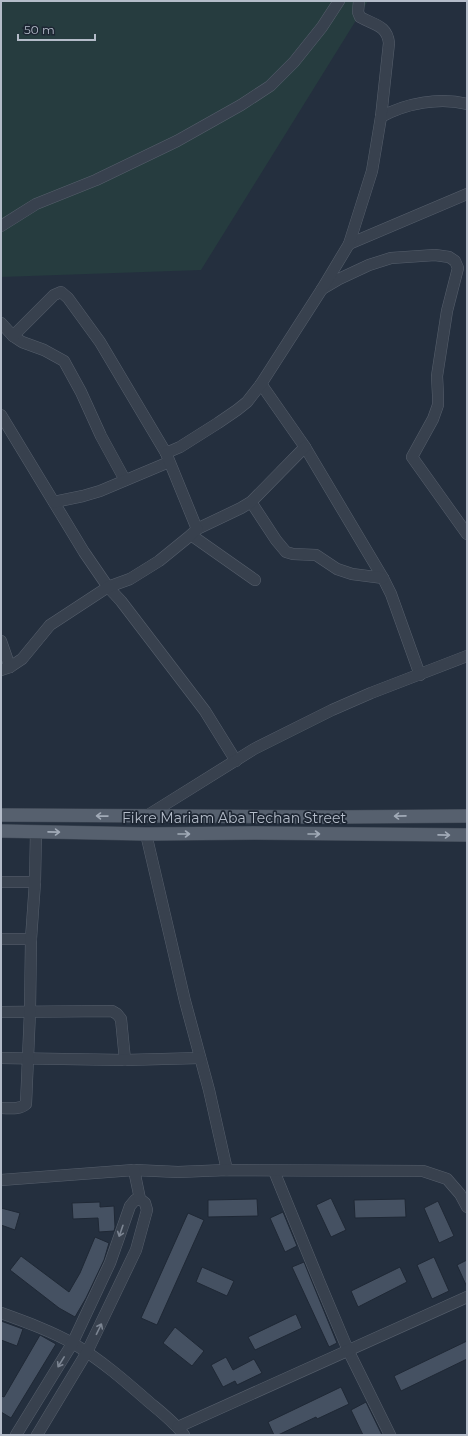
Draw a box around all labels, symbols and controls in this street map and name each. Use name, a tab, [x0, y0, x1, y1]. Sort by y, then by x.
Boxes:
scale bar	[18, 16, 95, 42]
text: 50 m	[24, 22, 55, 37]
street label: Fikre Mariam Aba Techan Street	[122, 809, 346, 827]
one-way arrow	[96, 812, 109, 820]
one-way arrow	[394, 812, 407, 820]
one-way arrow	[47, 828, 60, 836]
one-way arrow	[177, 830, 190, 838]
one-way arrow	[307, 830, 320, 838]
one-way arrow	[437, 831, 450, 839]
one-way arrow	[117, 1225, 125, 1237]
one-way arrow	[95, 1323, 103, 1335]
one-way arrow	[57, 1356, 65, 1368]

